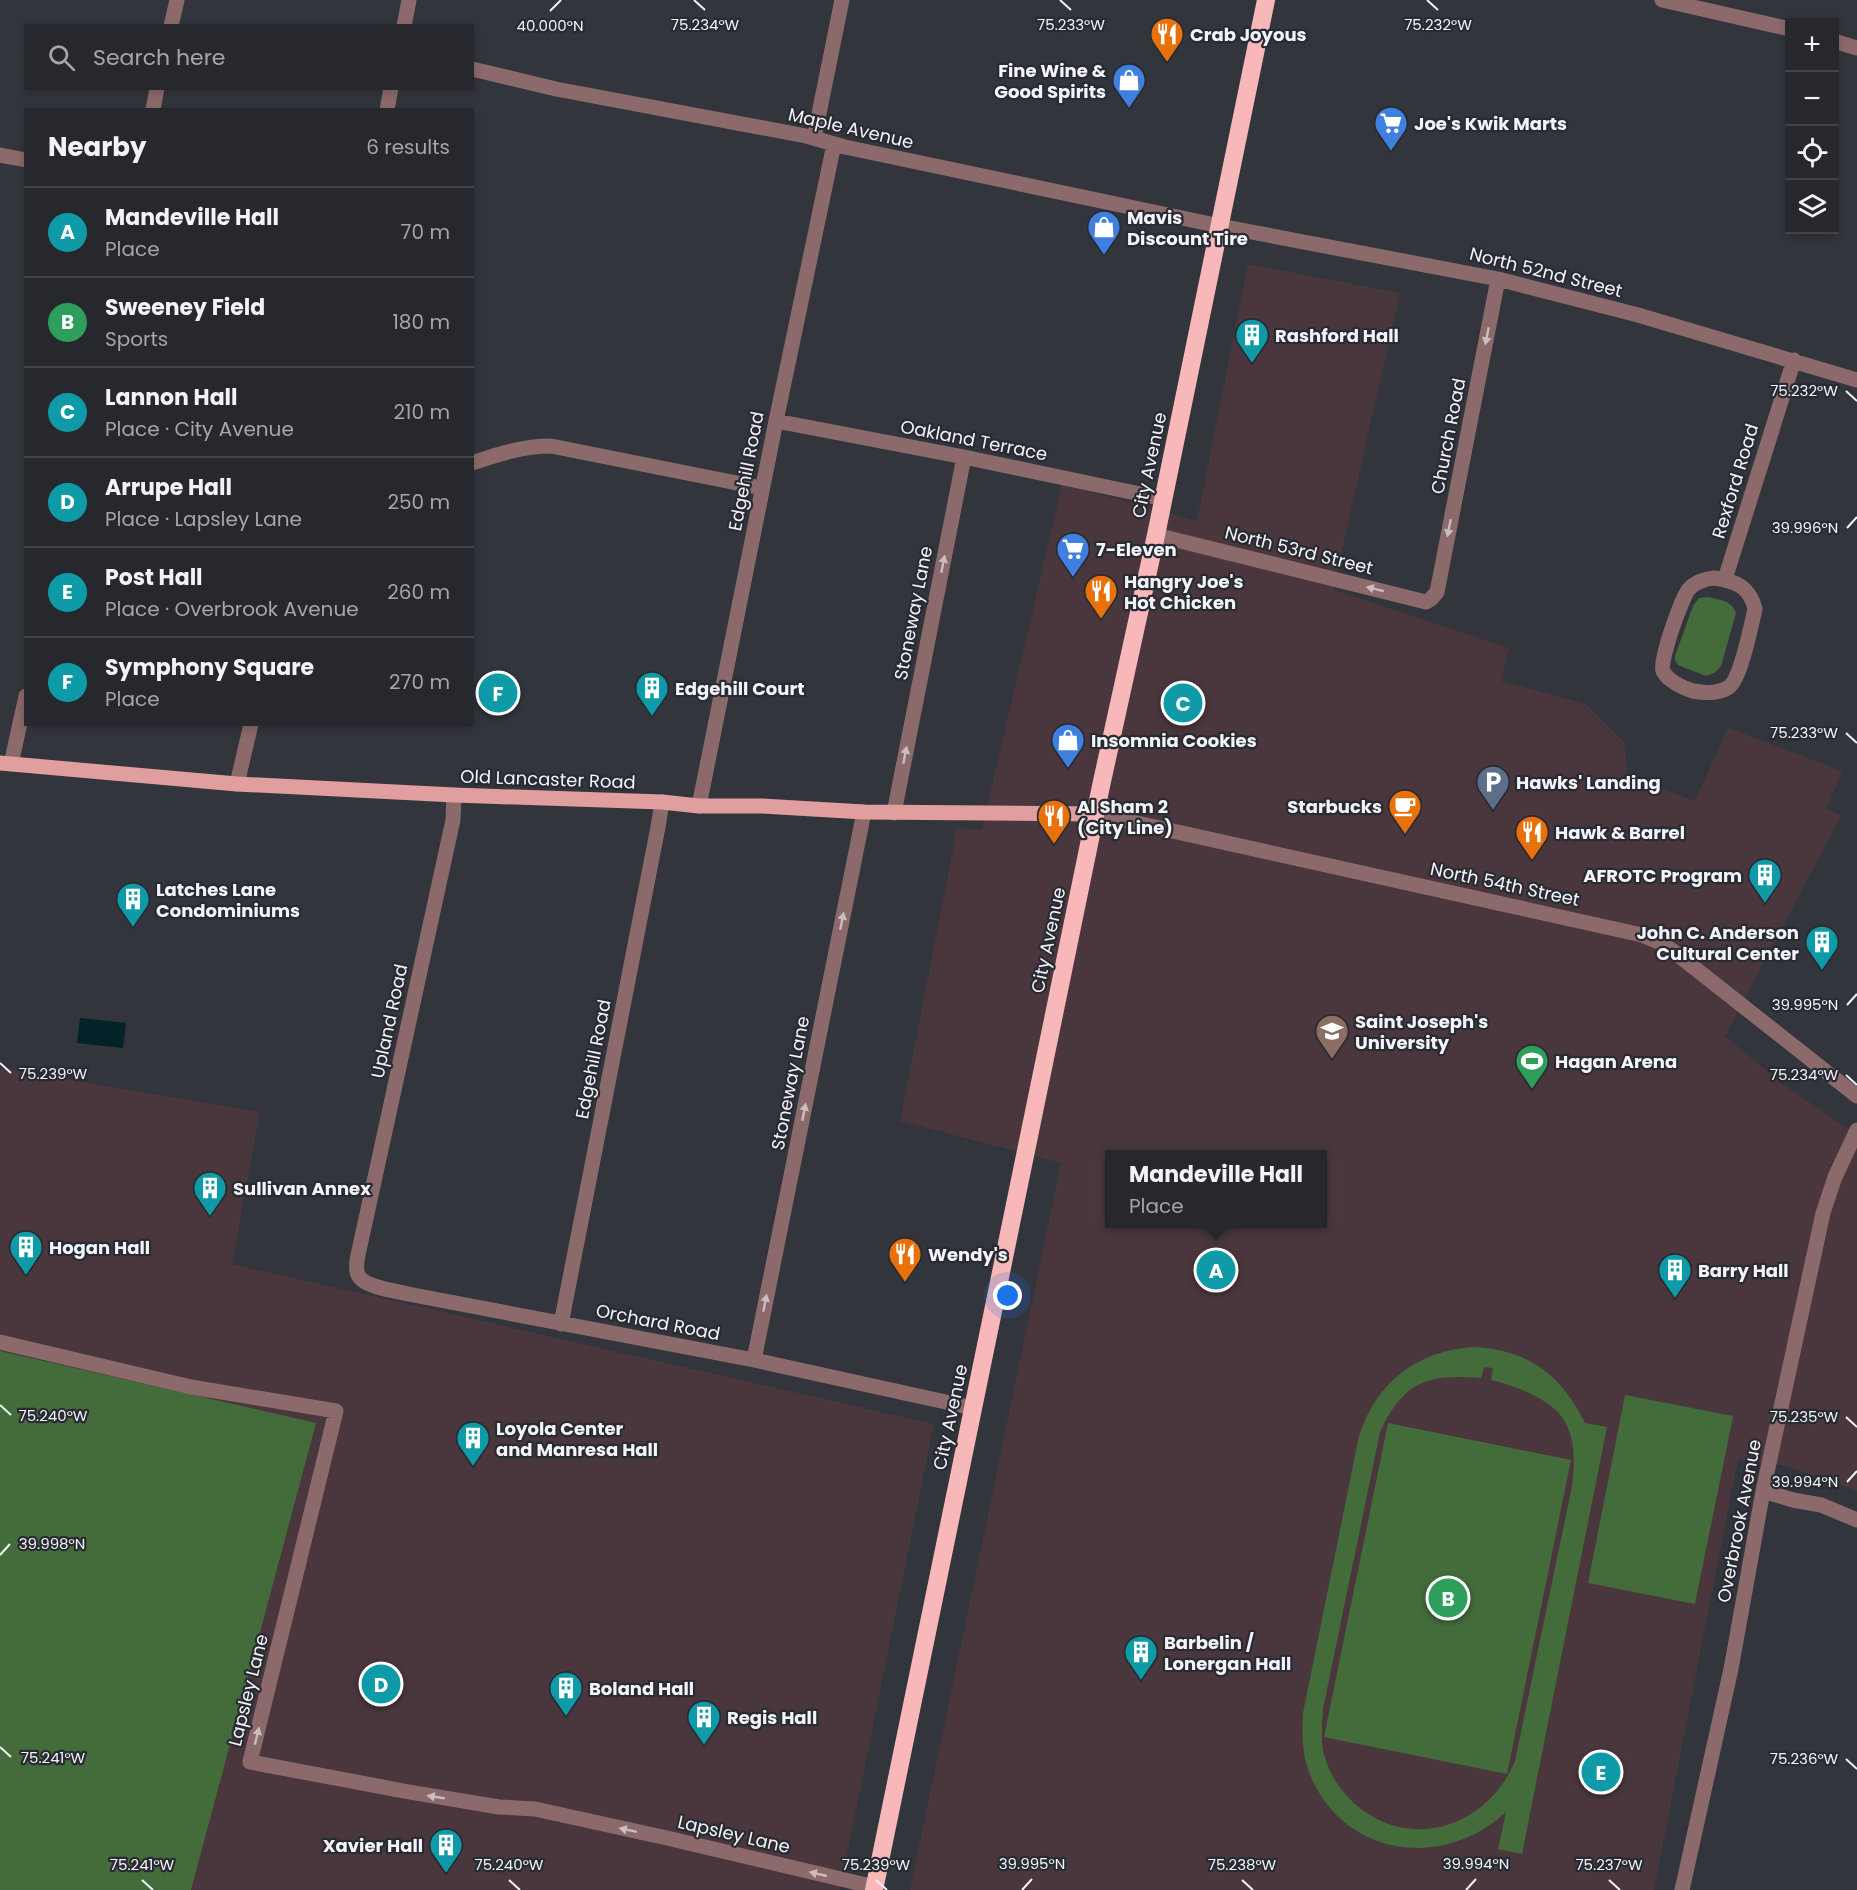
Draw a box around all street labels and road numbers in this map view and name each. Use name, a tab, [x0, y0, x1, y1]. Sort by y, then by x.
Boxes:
street label: Maple Avenue	[786, 101, 916, 155]
street label: North 52nd Street	[1467, 241, 1625, 303]
street label: Church Road	[1425, 376, 1471, 496]
street label: Edgehill Road	[722, 409, 770, 533]
street label: City Avenue	[1126, 410, 1172, 520]
street label: Oakland Terrace	[898, 413, 1050, 467]
street label: Rexford Road	[1706, 421, 1764, 541]
street label: North 53rd Street	[1222, 519, 1376, 581]
street label: Stoneway Lane	[888, 544, 938, 682]
street label: Old Lancaster Road	[460, 763, 636, 795]
street label: North 54th Street	[1428, 856, 1582, 912]
street label: City Avenue	[1025, 885, 1071, 995]
street label: Upland Road	[365, 962, 413, 1080]
street label: Edgehill Road	[569, 997, 617, 1121]
street label: Stoneway Lane	[765, 1014, 815, 1152]
street label: Orchard Road	[594, 1298, 722, 1346]
street label: City Avenue	[927, 1362, 973, 1472]
street label: Overbrook Avenue	[1711, 1437, 1767, 1605]
street label: Lapsley Lane	[222, 1631, 274, 1749]
street label: Lapsley Lane	[675, 1809, 793, 1859]

